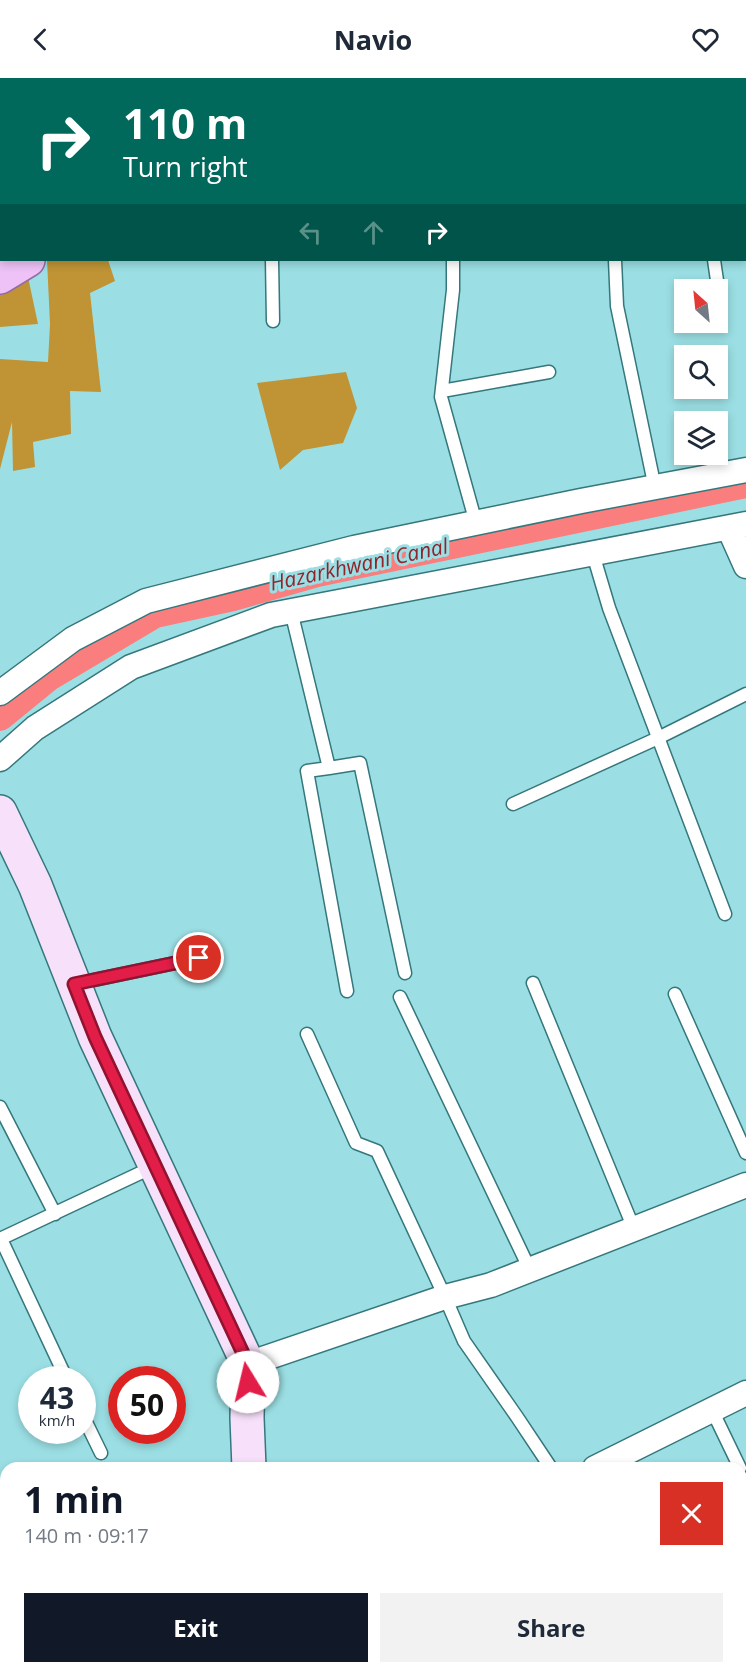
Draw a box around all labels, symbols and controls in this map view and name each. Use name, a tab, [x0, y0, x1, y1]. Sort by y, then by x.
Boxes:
text: Navio	[334, 21, 412, 58]
icon: back	[24, 23, 57, 56]
icon: heart	[689, 23, 722, 56]
text: 110 m	[123, 94, 247, 151]
icon: right	[24, 102, 102, 180]
text: Turn right	[123, 148, 248, 185]
icon: left	[294, 216, 327, 249]
icon: ahead	[357, 216, 390, 249]
icon: right	[420, 216, 453, 249]
north arrow	[674, 279, 728, 333]
map controls	[674, 279, 728, 465]
button: search	[674, 345, 728, 399]
button: layers	[674, 411, 728, 465]
water label: Hazarkhwani Canal	[267, 531, 451, 597]
pin	[173, 932, 224, 983]
icon: arrive	[182, 941, 215, 974]
position arrow	[216, 1350, 280, 1414]
speed limit sign: 50	[108, 1366, 186, 1444]
text: 43	[40, 1377, 74, 1418]
text: km/h	[39, 1410, 75, 1430]
text: 1 min	[24, 1475, 124, 1524]
button: close	[660, 1482, 723, 1545]
text: 140 m · 09:17	[24, 1522, 149, 1549]
button: Exit	[24, 1593, 368, 1662]
button: Share	[380, 1593, 723, 1662]

